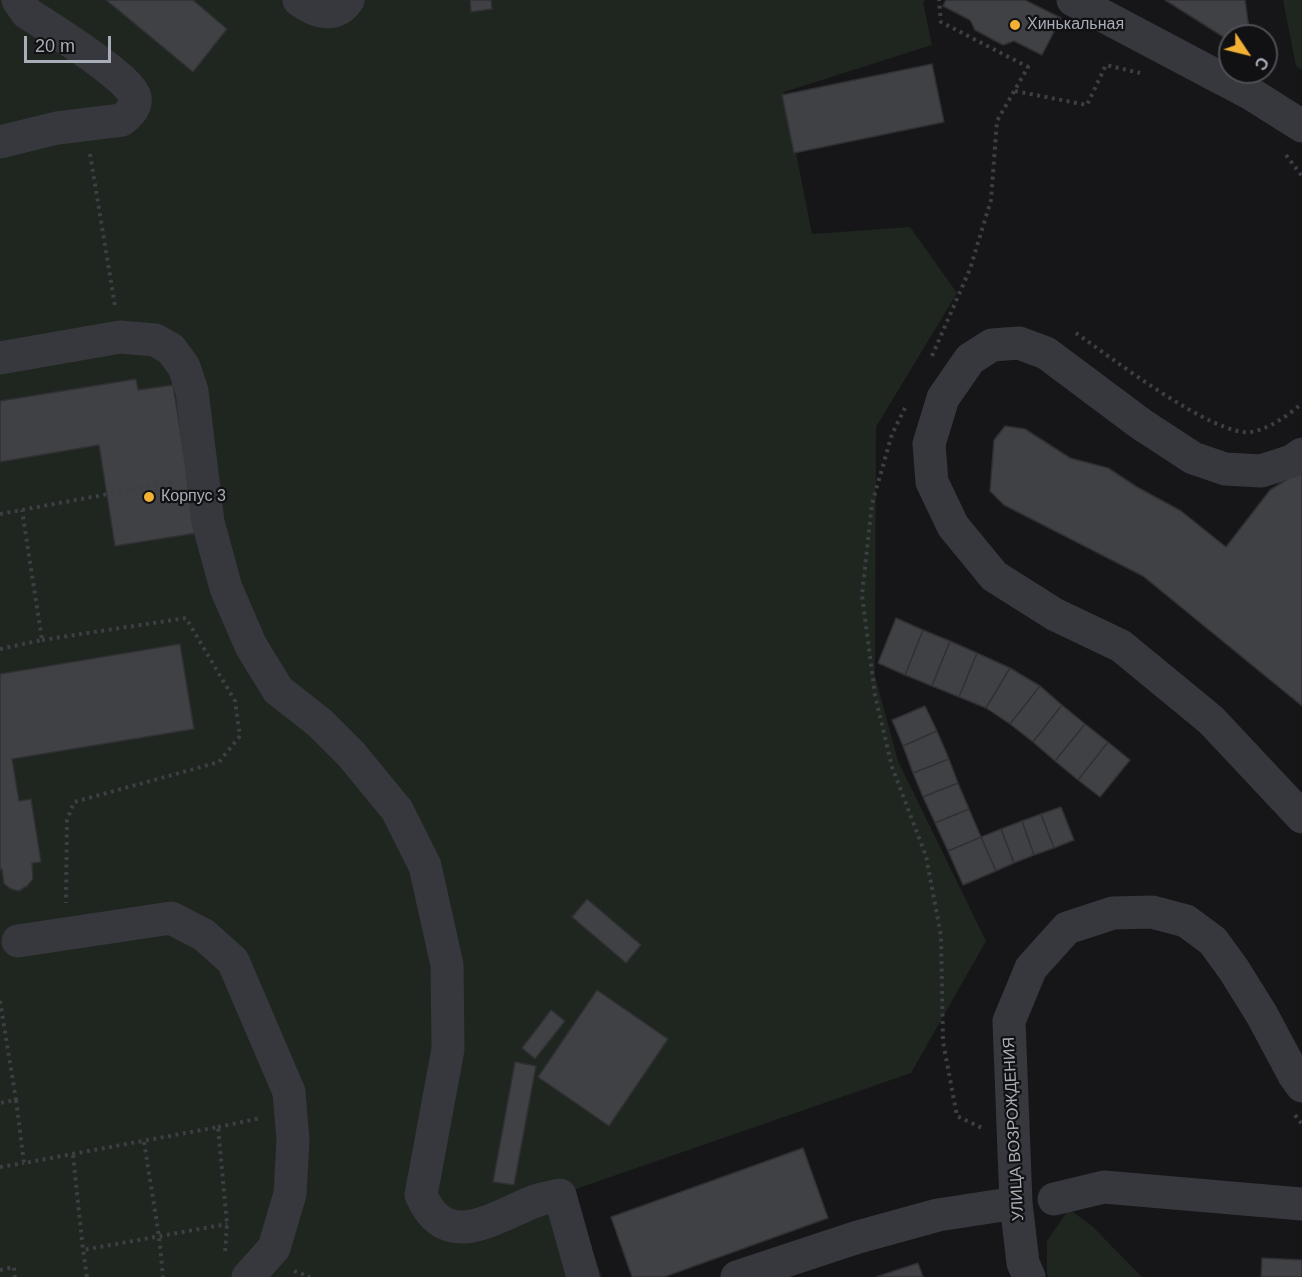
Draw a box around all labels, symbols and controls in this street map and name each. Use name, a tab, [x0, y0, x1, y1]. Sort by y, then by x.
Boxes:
place label: Хинькальная	[1027, 15, 1124, 35]
marker: Хинькальная	[1008, 18, 1022, 32]
scale bar	[27, 24, 114, 62]
north arrow	[1218, 24, 1278, 84]
text: 20 m	[35, 36, 75, 56]
text: С	[1251, 54, 1272, 73]
place label: Корпус 3	[161, 487, 226, 507]
marker: Корпус 3	[142, 490, 156, 504]
street label: УЛИЦА ВОЗРОЖДЕНИЯ	[1000, 1037, 1028, 1221]

